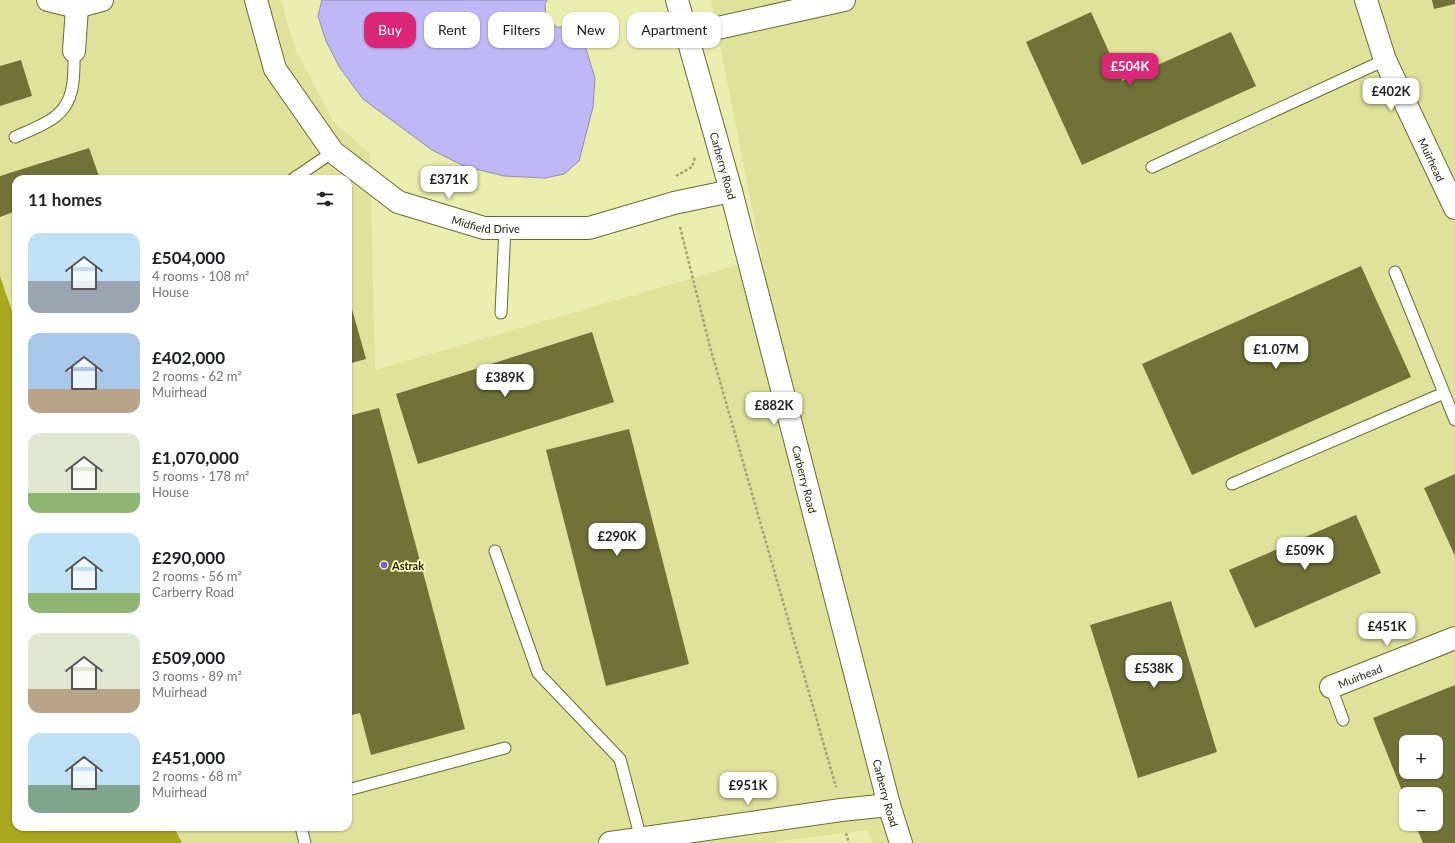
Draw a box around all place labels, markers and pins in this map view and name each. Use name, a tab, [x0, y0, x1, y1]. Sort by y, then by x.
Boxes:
pin: £504K	[1102, 53, 1158, 87]
pin: £402K	[1363, 78, 1419, 112]
pin: £371K	[421, 166, 477, 200]
pin: £1.07M	[1243, 336, 1309, 370]
pin: £389K	[477, 364, 533, 398]
pin: £882K	[746, 392, 802, 426]
pin: £290K	[589, 523, 645, 557]
pin: £509K	[1277, 537, 1333, 571]
place label: Astrak	[391, 559, 424, 572]
marker: Astrak	[379, 560, 389, 570]
pin: £451K	[1359, 613, 1415, 647]
pin: £538K	[1126, 655, 1182, 689]
pin: £951K	[720, 772, 776, 806]

